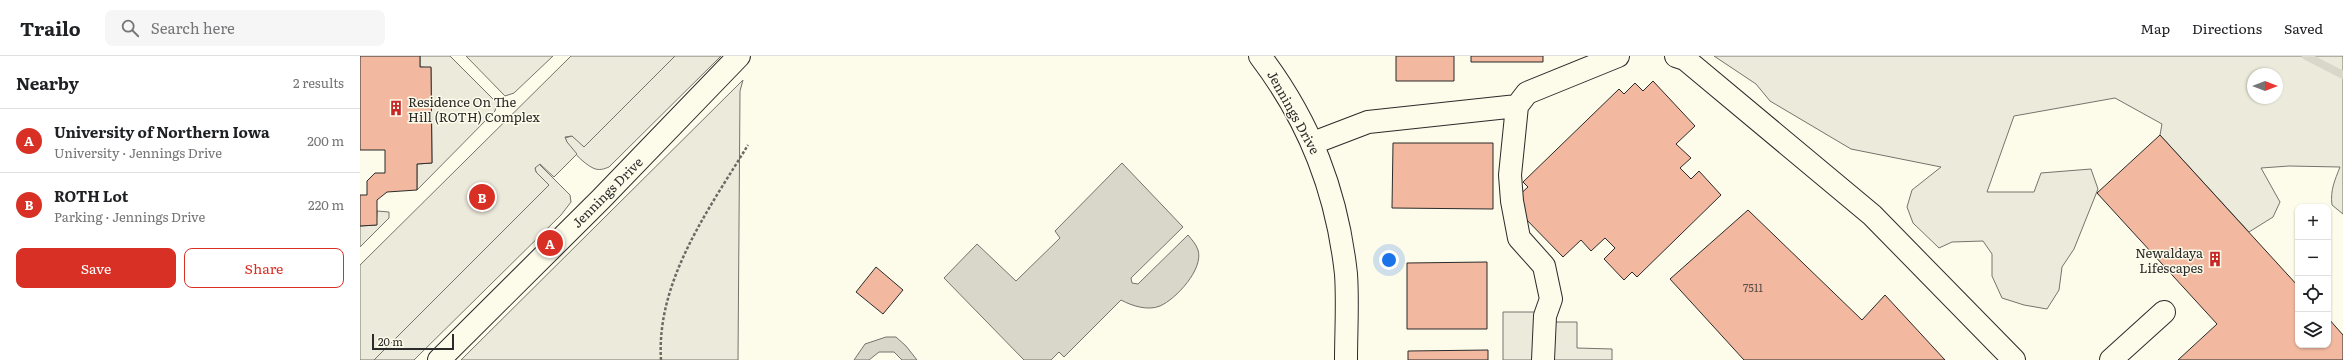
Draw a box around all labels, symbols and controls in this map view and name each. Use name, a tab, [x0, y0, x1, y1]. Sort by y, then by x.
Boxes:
search box	[105, 10, 385, 46]
text: Trailo	[20, 14, 81, 42]
text: Search here	[151, 16, 235, 39]
icon: search	[119, 17, 141, 39]
text: Map	[2140, 18, 2170, 38]
text: Directions	[2192, 18, 2262, 38]
text: Saved	[2284, 18, 2323, 38]
street label: Jennings Drive	[1263, 67, 1325, 157]
north arrow	[2247, 68, 2283, 104]
text: Nearby	[16, 70, 79, 95]
text: 2 results	[293, 73, 344, 92]
place label: Residence On The Hill (ROTH) Complex	[408, 92, 541, 126]
building icon: Residence On The Hill (ROTH) Complex	[387, 99, 405, 117]
text: University of Northern Iowa	[54, 120, 270, 143]
text: A	[24, 131, 34, 150]
text: 200 m	[307, 131, 344, 150]
text: University · Jennings Drive	[54, 143, 222, 162]
street label: Jennings Drive	[567, 152, 647, 232]
pin: B	[469, 182, 495, 212]
text: ROTH Lot	[54, 184, 128, 207]
text: B	[25, 195, 33, 214]
text: 220 m	[308, 195, 344, 214]
map controls	[2295, 204, 2331, 348]
button: +	[2295, 204, 2331, 240]
text: Parking · Jennings Drive	[54, 207, 205, 226]
pin: A	[537, 228, 563, 258]
button: −	[2295, 240, 2331, 276]
place label: Newaldaya Lifescapes	[2135, 243, 2203, 277]
button: Save	[16, 248, 176, 288]
button: Share	[184, 248, 344, 288]
your location	[1379, 250, 1399, 270]
building icon: Newaldaya Lifescapes	[2206, 250, 2224, 268]
button: locate	[2295, 276, 2331, 312]
house number: 7511	[1743, 279, 1763, 295]
button: layers	[2295, 312, 2331, 348]
scale bar	[372, 332, 454, 351]
text: 20 m	[378, 333, 403, 349]

